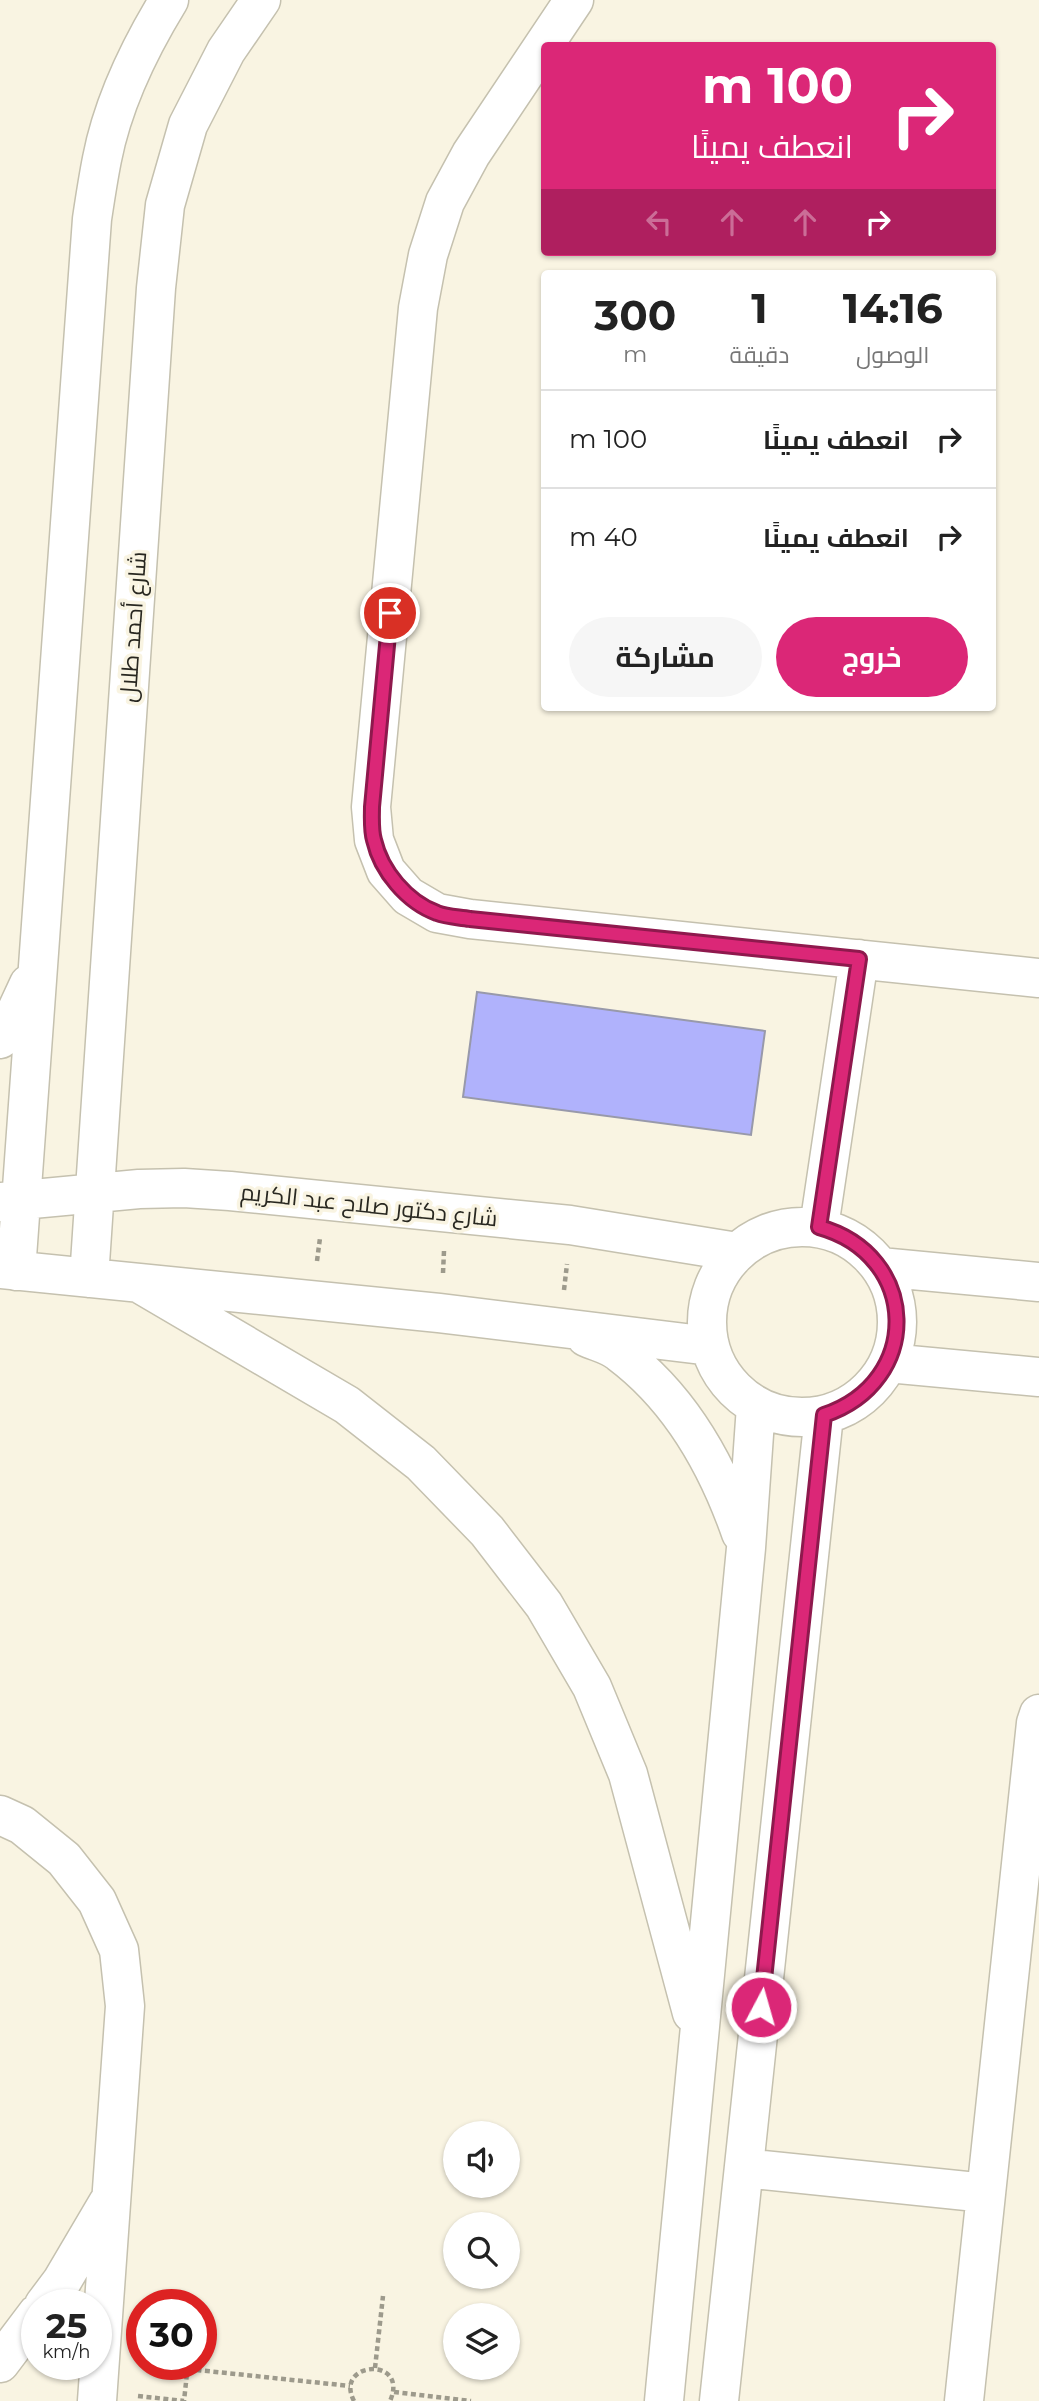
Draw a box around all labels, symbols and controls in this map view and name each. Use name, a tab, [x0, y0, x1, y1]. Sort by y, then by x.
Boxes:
text: 100 m	[702, 56, 853, 115]
icon: right	[877, 70, 968, 161]
text: انعطف يمينًا	[691, 127, 853, 166]
icon: left	[640, 203, 678, 241]
icon: ahead	[713, 203, 751, 241]
icon: ahead	[786, 203, 824, 241]
icon: right	[859, 203, 897, 241]
text: 1	[751, 282, 768, 334]
text: 14:16	[843, 282, 943, 334]
text: 300	[594, 289, 676, 341]
text: m	[623, 340, 648, 368]
text: دقيقة	[730, 341, 789, 369]
text: الوصول	[856, 341, 929, 369]
icon: right	[930, 420, 968, 458]
text: 100 m	[569, 423, 647, 455]
text: انعطف يمينًا	[763, 424, 909, 456]
icon: right	[930, 518, 968, 556]
text: 40 m	[569, 521, 638, 553]
text: انعطف يمينًا	[763, 522, 909, 554]
street label: شارع أحمد طلال	[113, 551, 154, 704]
pin	[360, 583, 420, 643]
icon: arrive	[371, 594, 409, 632]
button: مشاركة	[569, 617, 762, 697]
button: خروج	[776, 617, 968, 697]
street label: شارع دكتور صلاح عبد الكريم	[239, 1178, 499, 1234]
position arrow	[724, 1970, 798, 2044]
map controls	[443, 2121, 520, 2380]
button: sound	[443, 2121, 520, 2198]
button: search	[443, 2212, 520, 2289]
speed limit sign: 30	[126, 2289, 217, 2380]
button: layers	[443, 2303, 520, 2380]
text: 25	[46, 2304, 87, 2347]
text: km/h	[42, 2341, 91, 2363]

